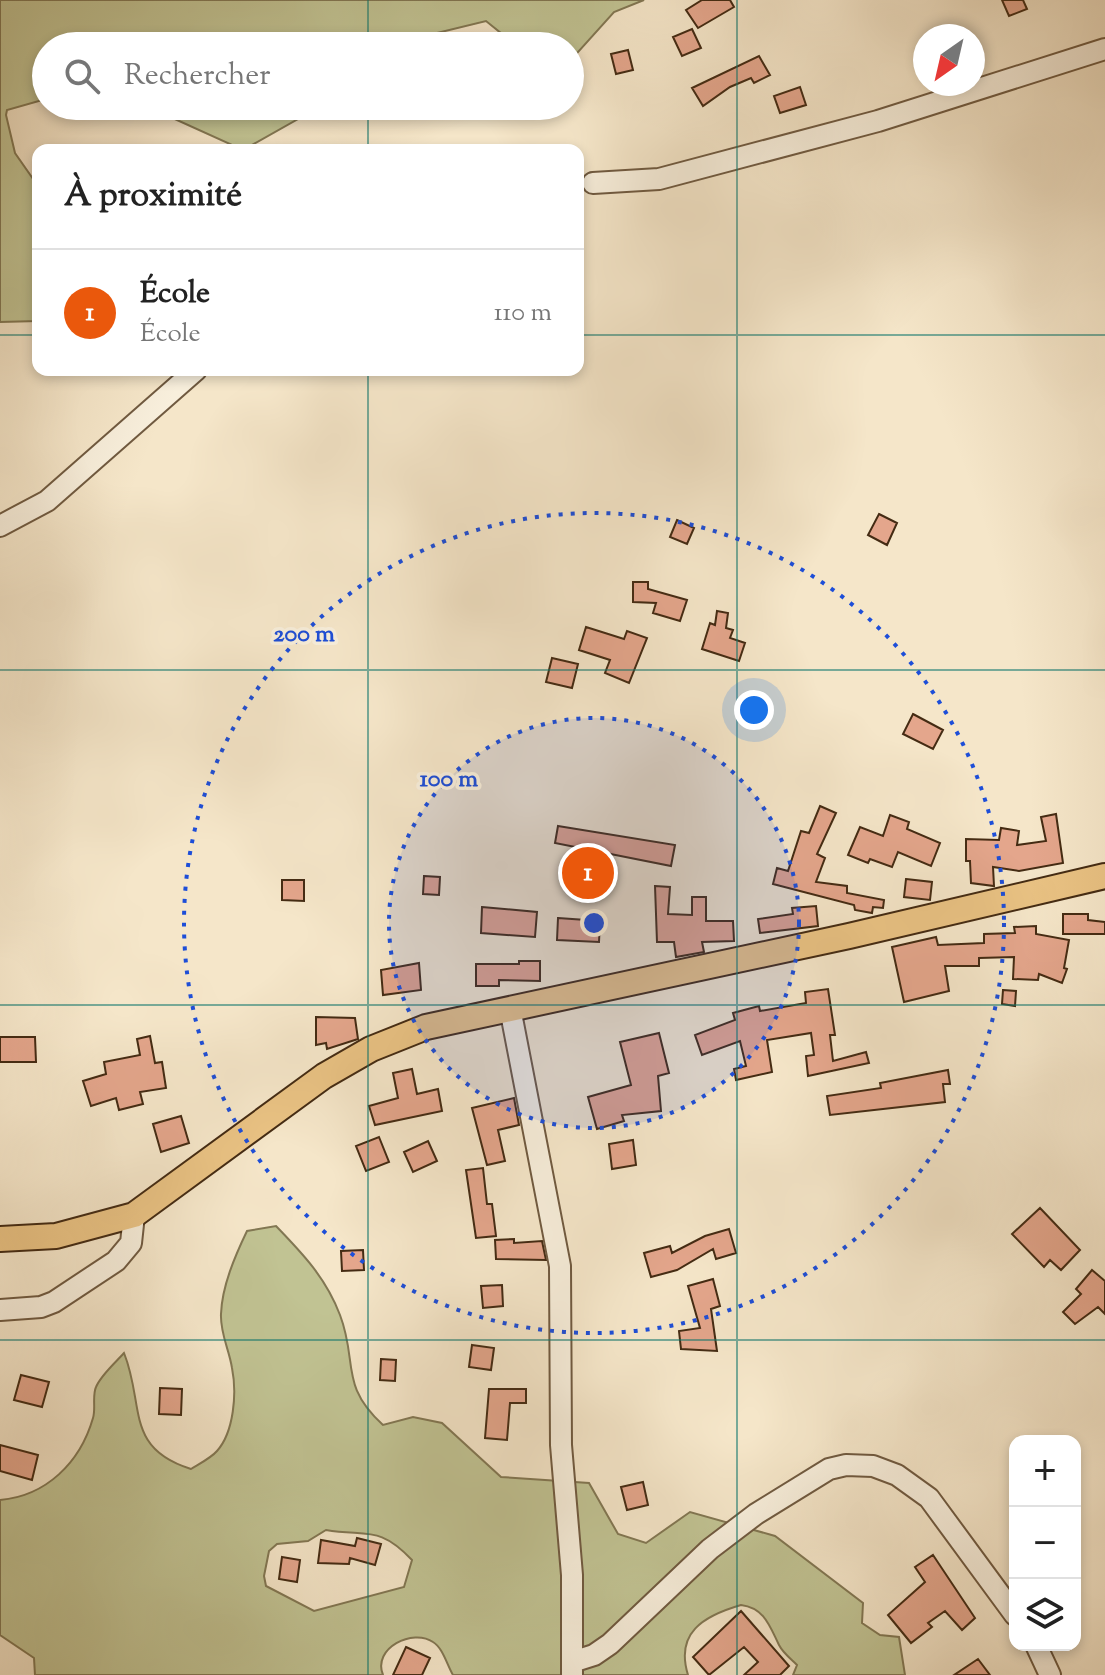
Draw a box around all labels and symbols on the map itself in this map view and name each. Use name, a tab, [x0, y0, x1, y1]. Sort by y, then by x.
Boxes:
north arrow	[913, 24, 985, 96]
text: 200 m	[273, 618, 335, 652]
your location	[734, 690, 774, 730]
text: 100 m	[420, 763, 478, 797]
pin: 1	[562, 843, 614, 903]
centre of rings	[580, 909, 608, 937]

